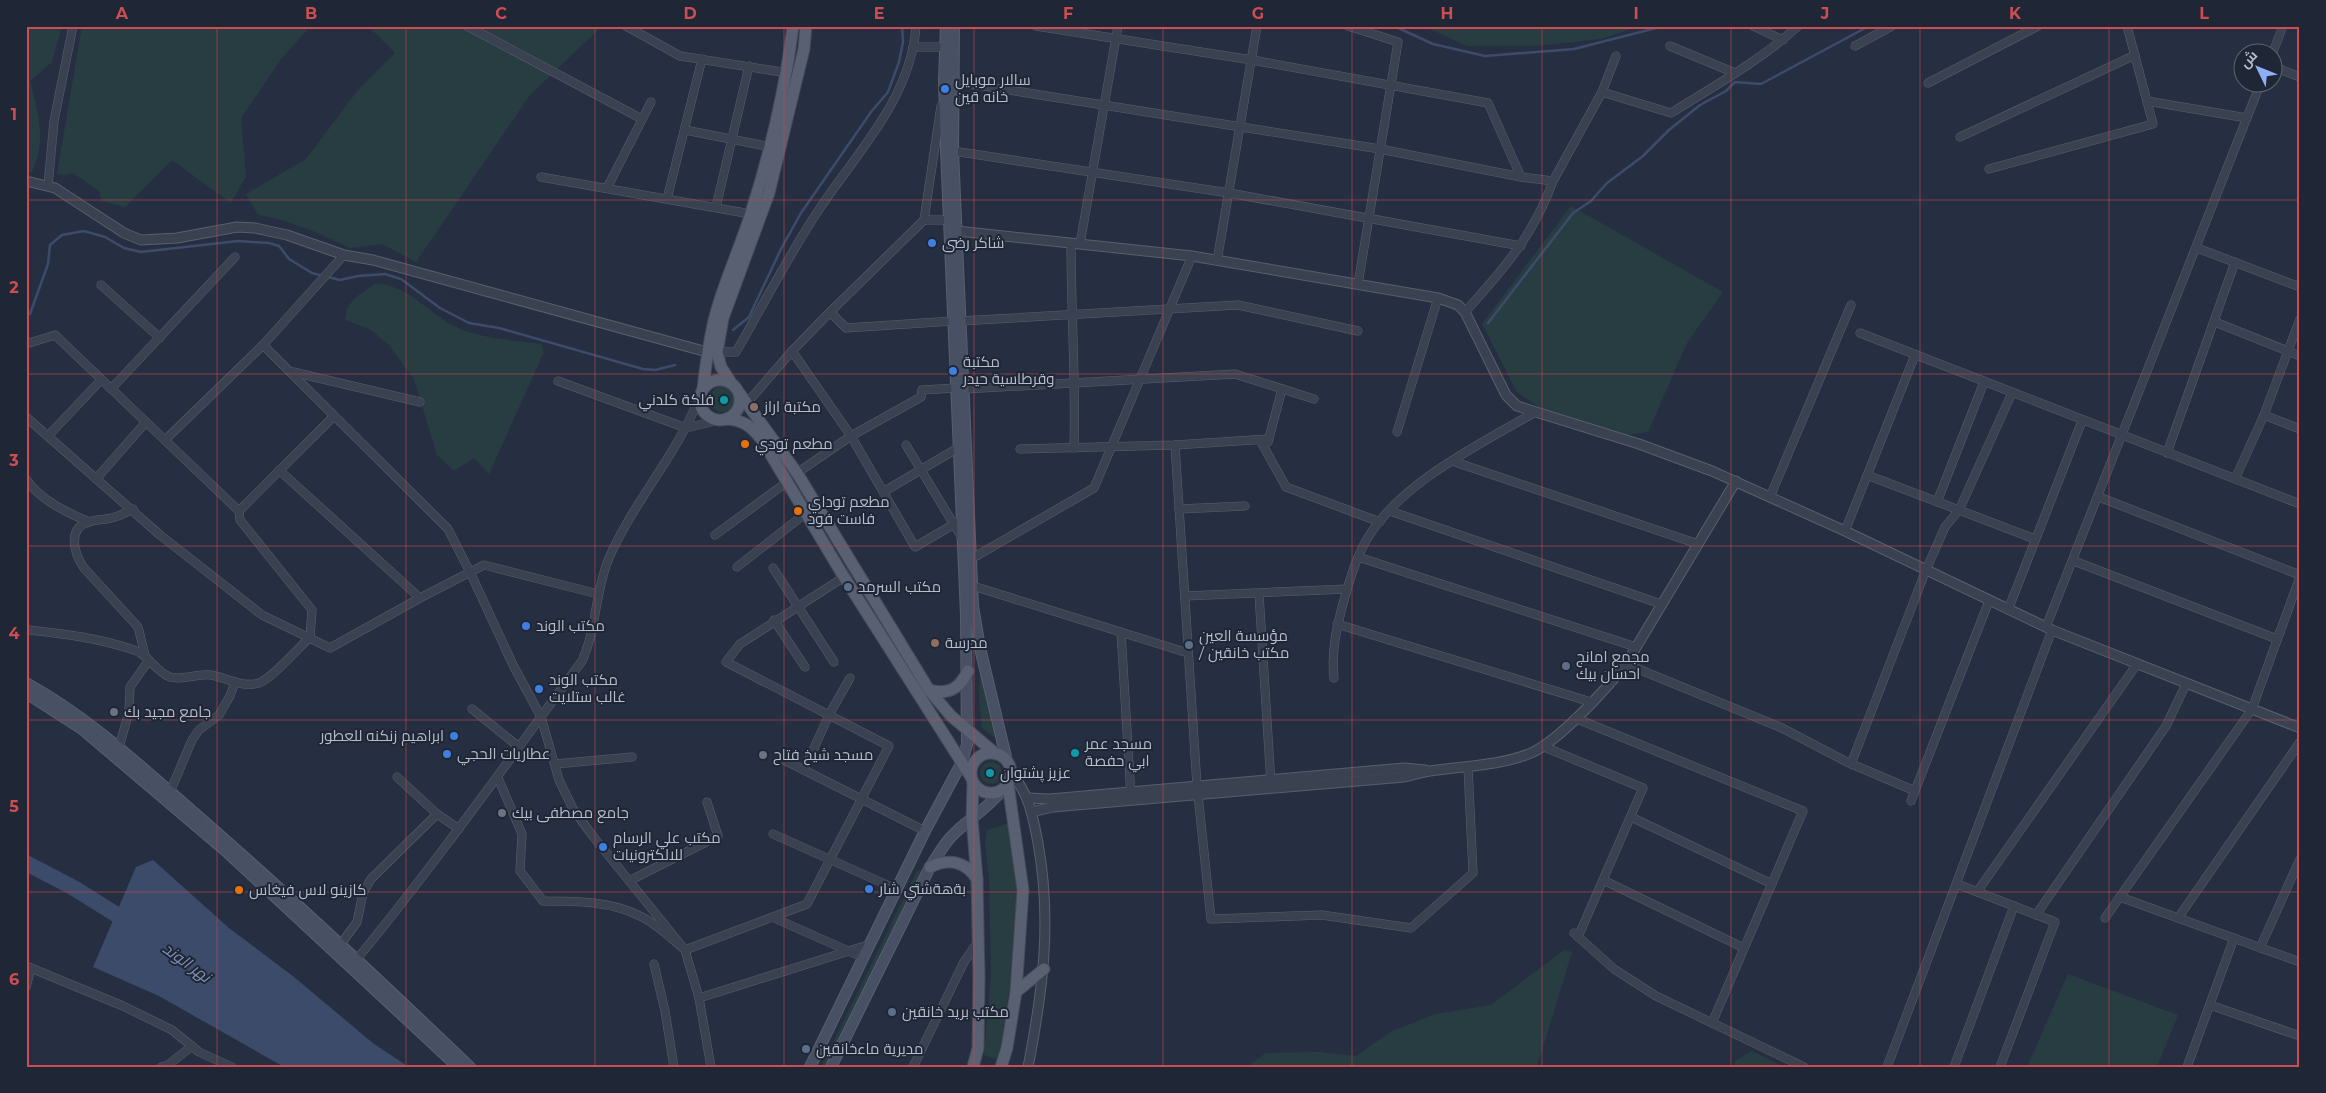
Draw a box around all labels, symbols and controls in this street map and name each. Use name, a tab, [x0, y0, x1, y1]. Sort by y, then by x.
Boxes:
text: A	[115, 4, 129, 23]
text: B	[305, 4, 317, 23]
text: C	[495, 4, 507, 23]
text: D	[683, 4, 697, 23]
text: E	[874, 4, 884, 23]
text: F	[1063, 4, 1073, 23]
text: G	[1252, 4, 1264, 23]
text: H	[1441, 4, 1453, 23]
text: I	[1633, 4, 1639, 23]
text: J	[1820, 4, 1829, 23]
text: K	[2009, 4, 2022, 23]
text: L	[2199, 4, 2209, 23]
north arrow	[2234, 42, 2284, 92]
text: ش	[2236, 46, 2261, 72]
place label: سالار موبايل خانه قين	[955, 70, 1031, 107]
marker: سالار موبايل خانه قين	[939, 83, 951, 95]
text: 1	[11, 105, 17, 124]
place label: شاكر رضى	[942, 233, 1004, 253]
marker: شاكر رضى	[926, 237, 938, 249]
text: 2	[9, 278, 19, 297]
place label: مكتبة وقرطاسية حيدر	[962, 352, 1054, 388]
marker: مكتبة وقرطاسية حيدر	[947, 365, 959, 377]
place label: فلكة كلدني	[639, 390, 714, 412]
marker: فلكة كلدني	[718, 394, 730, 406]
place label: مكتبة اراز	[763, 397, 821, 416]
marker: مكتبة اراز	[748, 401, 760, 413]
place label: مطعم تودي	[755, 434, 833, 456]
marker: مطعم تودي	[739, 438, 751, 450]
text: 3	[8, 451, 19, 470]
place label: مطعم توداي فاست فود	[808, 492, 890, 528]
marker: مطعم توداي فاست فود	[792, 505, 804, 517]
place label: مكتب السرمد	[858, 577, 941, 596]
marker: مكتب السرمد	[842, 581, 854, 593]
place label: مكتب الوند	[536, 616, 605, 635]
marker: مكتب الوند	[520, 620, 532, 632]
text: 4	[8, 624, 20, 643]
place label: مؤسسة العين / مكتب خانقين	[1198, 626, 1289, 663]
place label: مدرسة	[945, 633, 988, 652]
marker: مدرسة	[929, 637, 941, 649]
marker: مؤسسة العين / مكتب خانقين	[1183, 639, 1195, 651]
place label: مجمع امانج احسان بيك	[1576, 647, 1650, 684]
marker: مجمع امانج احسان بيك	[1560, 660, 1572, 672]
place label: مكتب الوند غالب ستلايت	[549, 670, 626, 706]
marker: مكتب الوند غالب ستلايت	[533, 683, 545, 695]
place label: جامع مجيد بك	[124, 702, 211, 723]
marker: جامع مجيد بك	[108, 706, 120, 718]
place label: ابراهيم زنكنه للعطور	[319, 726, 444, 746]
marker: ابراهيم زنكنه للعطور	[448, 730, 460, 742]
place label: مسجد عمر ابي حفصة	[1084, 734, 1152, 773]
place label: عطاريات الحجي	[457, 744, 550, 766]
place label: مسجد شيخ فتاح	[773, 745, 873, 766]
marker: مسجد عمر ابي حفصة	[1069, 747, 1081, 759]
marker: عطاريات الحجي	[441, 748, 453, 760]
marker: مسجد شيخ فتاح	[757, 749, 769, 761]
place label: عزيز پشتوان	[1000, 763, 1071, 783]
marker: عزيز پشتوان	[984, 767, 996, 779]
text: 5	[9, 797, 19, 816]
place label: جامع مصطفى بيك	[512, 803, 629, 824]
marker: جامع مصطفى بيك	[496, 807, 508, 819]
place label: مكتب علي الرسام للالكترونيات	[613, 828, 721, 864]
marker: مكتب علي الرسام للالكترونيات	[597, 841, 609, 853]
place label: بةهةشتي شار	[878, 879, 966, 901]
place label: كازينو لاس فيغاس	[249, 880, 366, 900]
marker: بةهةشتي شار	[863, 883, 875, 895]
marker: كازينو لاس فيغاس	[233, 884, 245, 896]
water label: نهر الوند	[159, 939, 216, 987]
text: 6	[9, 970, 19, 989]
place label: مكتب بريد خانقين	[902, 1002, 1009, 1022]
marker: مكتب بريد خانقين	[886, 1006, 898, 1018]
place label: مديرية ماءخانقين	[816, 1039, 923, 1059]
marker: مديرية ماءخانقين	[800, 1043, 812, 1055]

